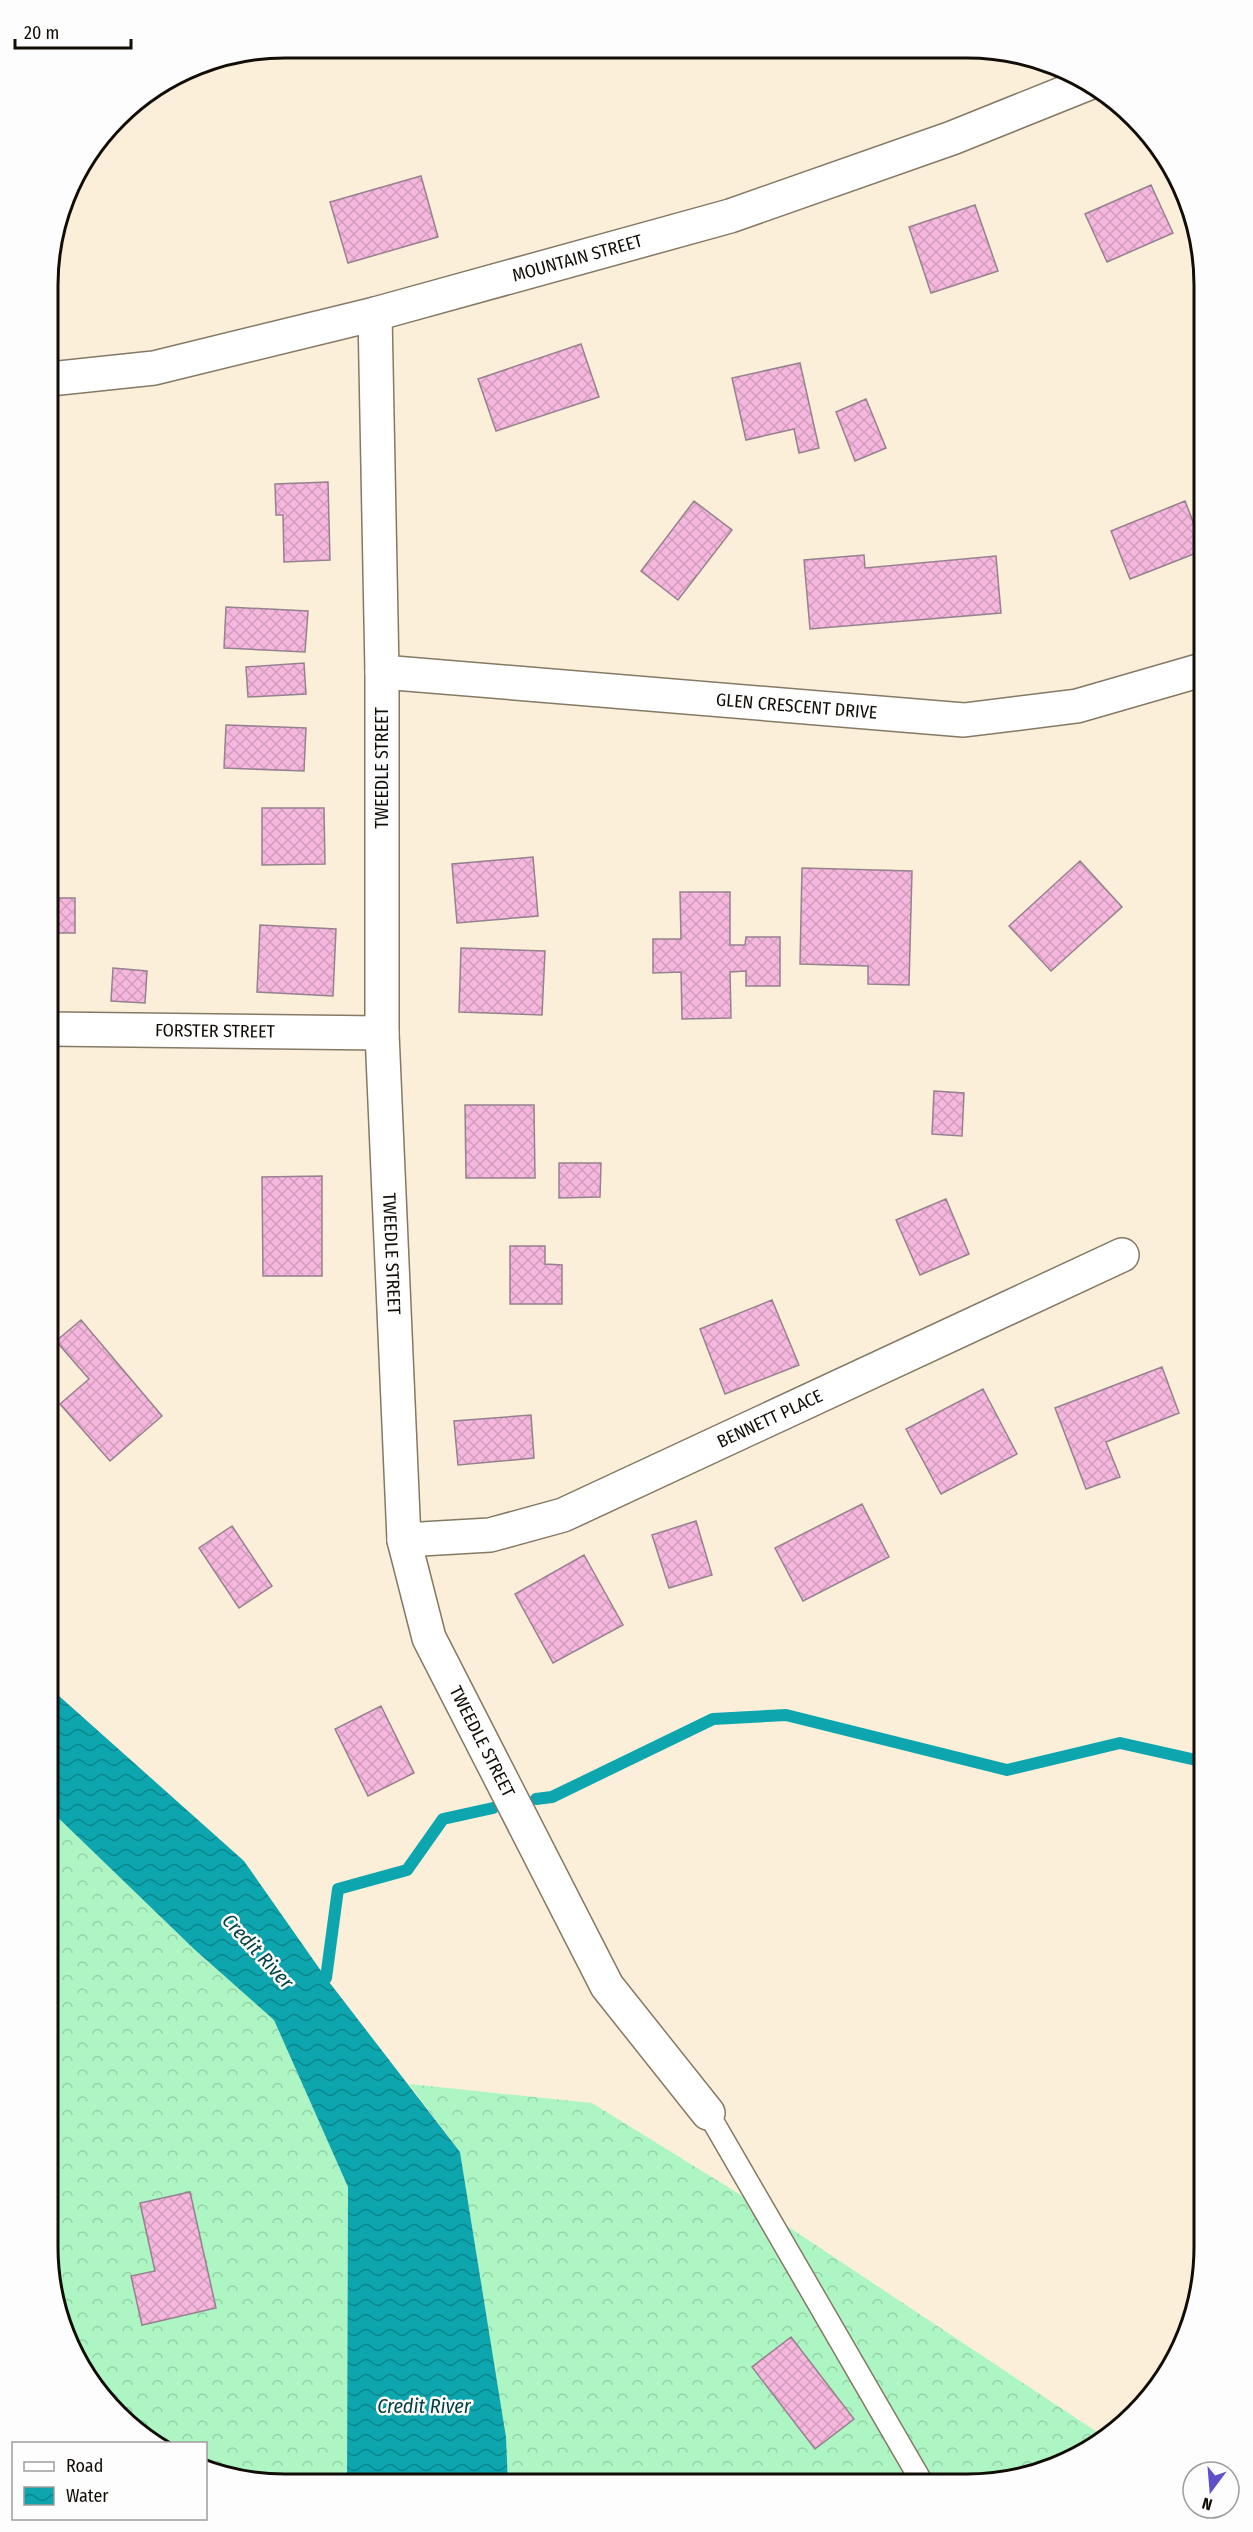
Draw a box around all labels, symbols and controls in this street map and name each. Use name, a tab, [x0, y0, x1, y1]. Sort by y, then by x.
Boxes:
scale bar	[15, 12, 130, 50]
text: 20 m	[24, 22, 59, 44]
street label: MOUNTAIN STREET	[510, 230, 646, 287]
street label: GLEN CRESCENT DRIVE	[715, 689, 878, 724]
street label: TWEEDLE STREET	[371, 706, 393, 829]
street label: FORSTER STREET	[155, 1019, 276, 1043]
street label: TWEEDLE STREET	[378, 1192, 405, 1316]
street label: BENNETT PLACE	[714, 1385, 826, 1453]
street label: TWEEDLE STREET	[444, 1682, 520, 1801]
water label: Credit River	[217, 1909, 299, 1994]
water label: Credit River	[377, 2394, 472, 2418]
legend	[12, 2442, 207, 2520]
text: Road	[66, 2455, 103, 2477]
north arrow	[1181, 2460, 1241, 2520]
text: Water	[66, 2485, 109, 2507]
text: N	[1200, 2493, 1214, 2514]

